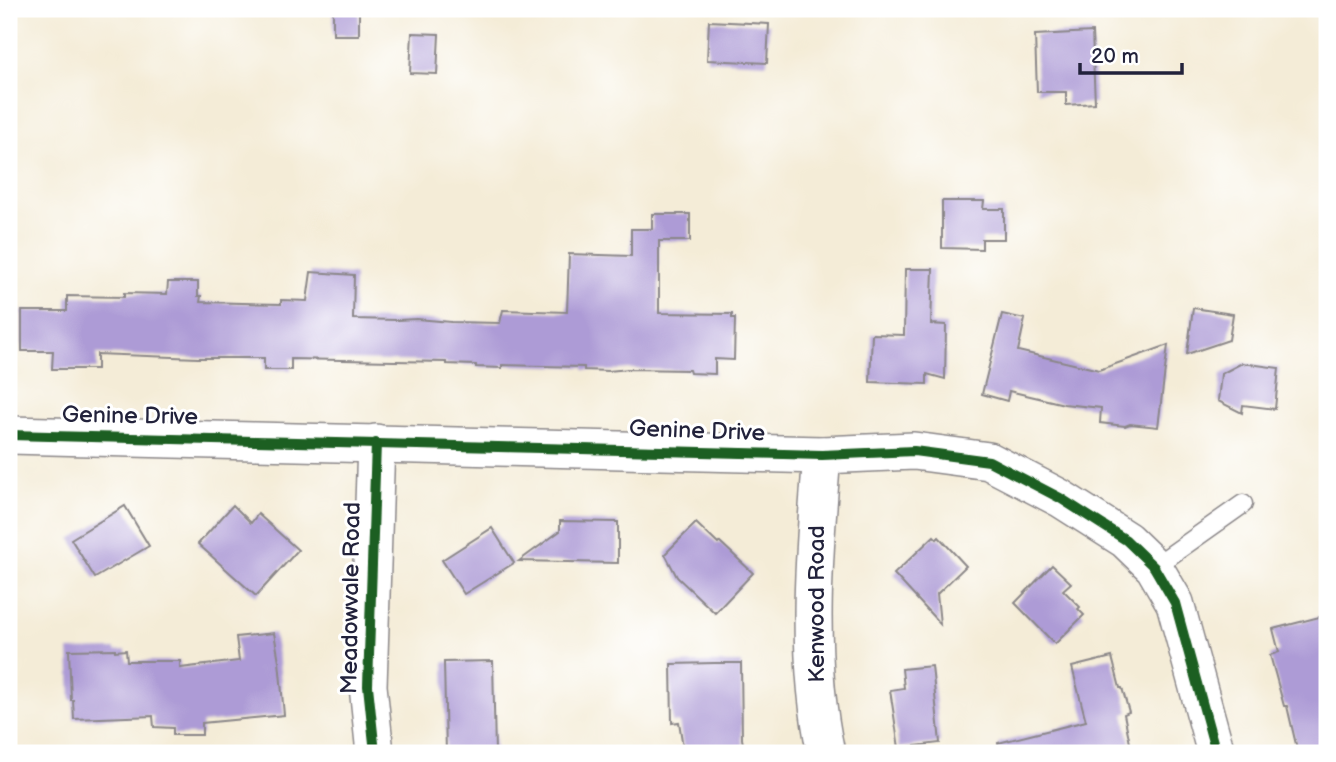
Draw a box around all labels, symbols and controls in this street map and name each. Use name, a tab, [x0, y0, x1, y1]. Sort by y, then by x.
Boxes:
scale bar	[1080, 32, 1182, 76]
text: 20 m	[1091, 44, 1139, 69]
street label: Genine Drive	[62, 401, 198, 431]
street label: Genine Drive	[628, 415, 766, 447]
street label: Meadowvale Road	[335, 502, 367, 694]
street label: Kenwood Road	[803, 525, 831, 683]

